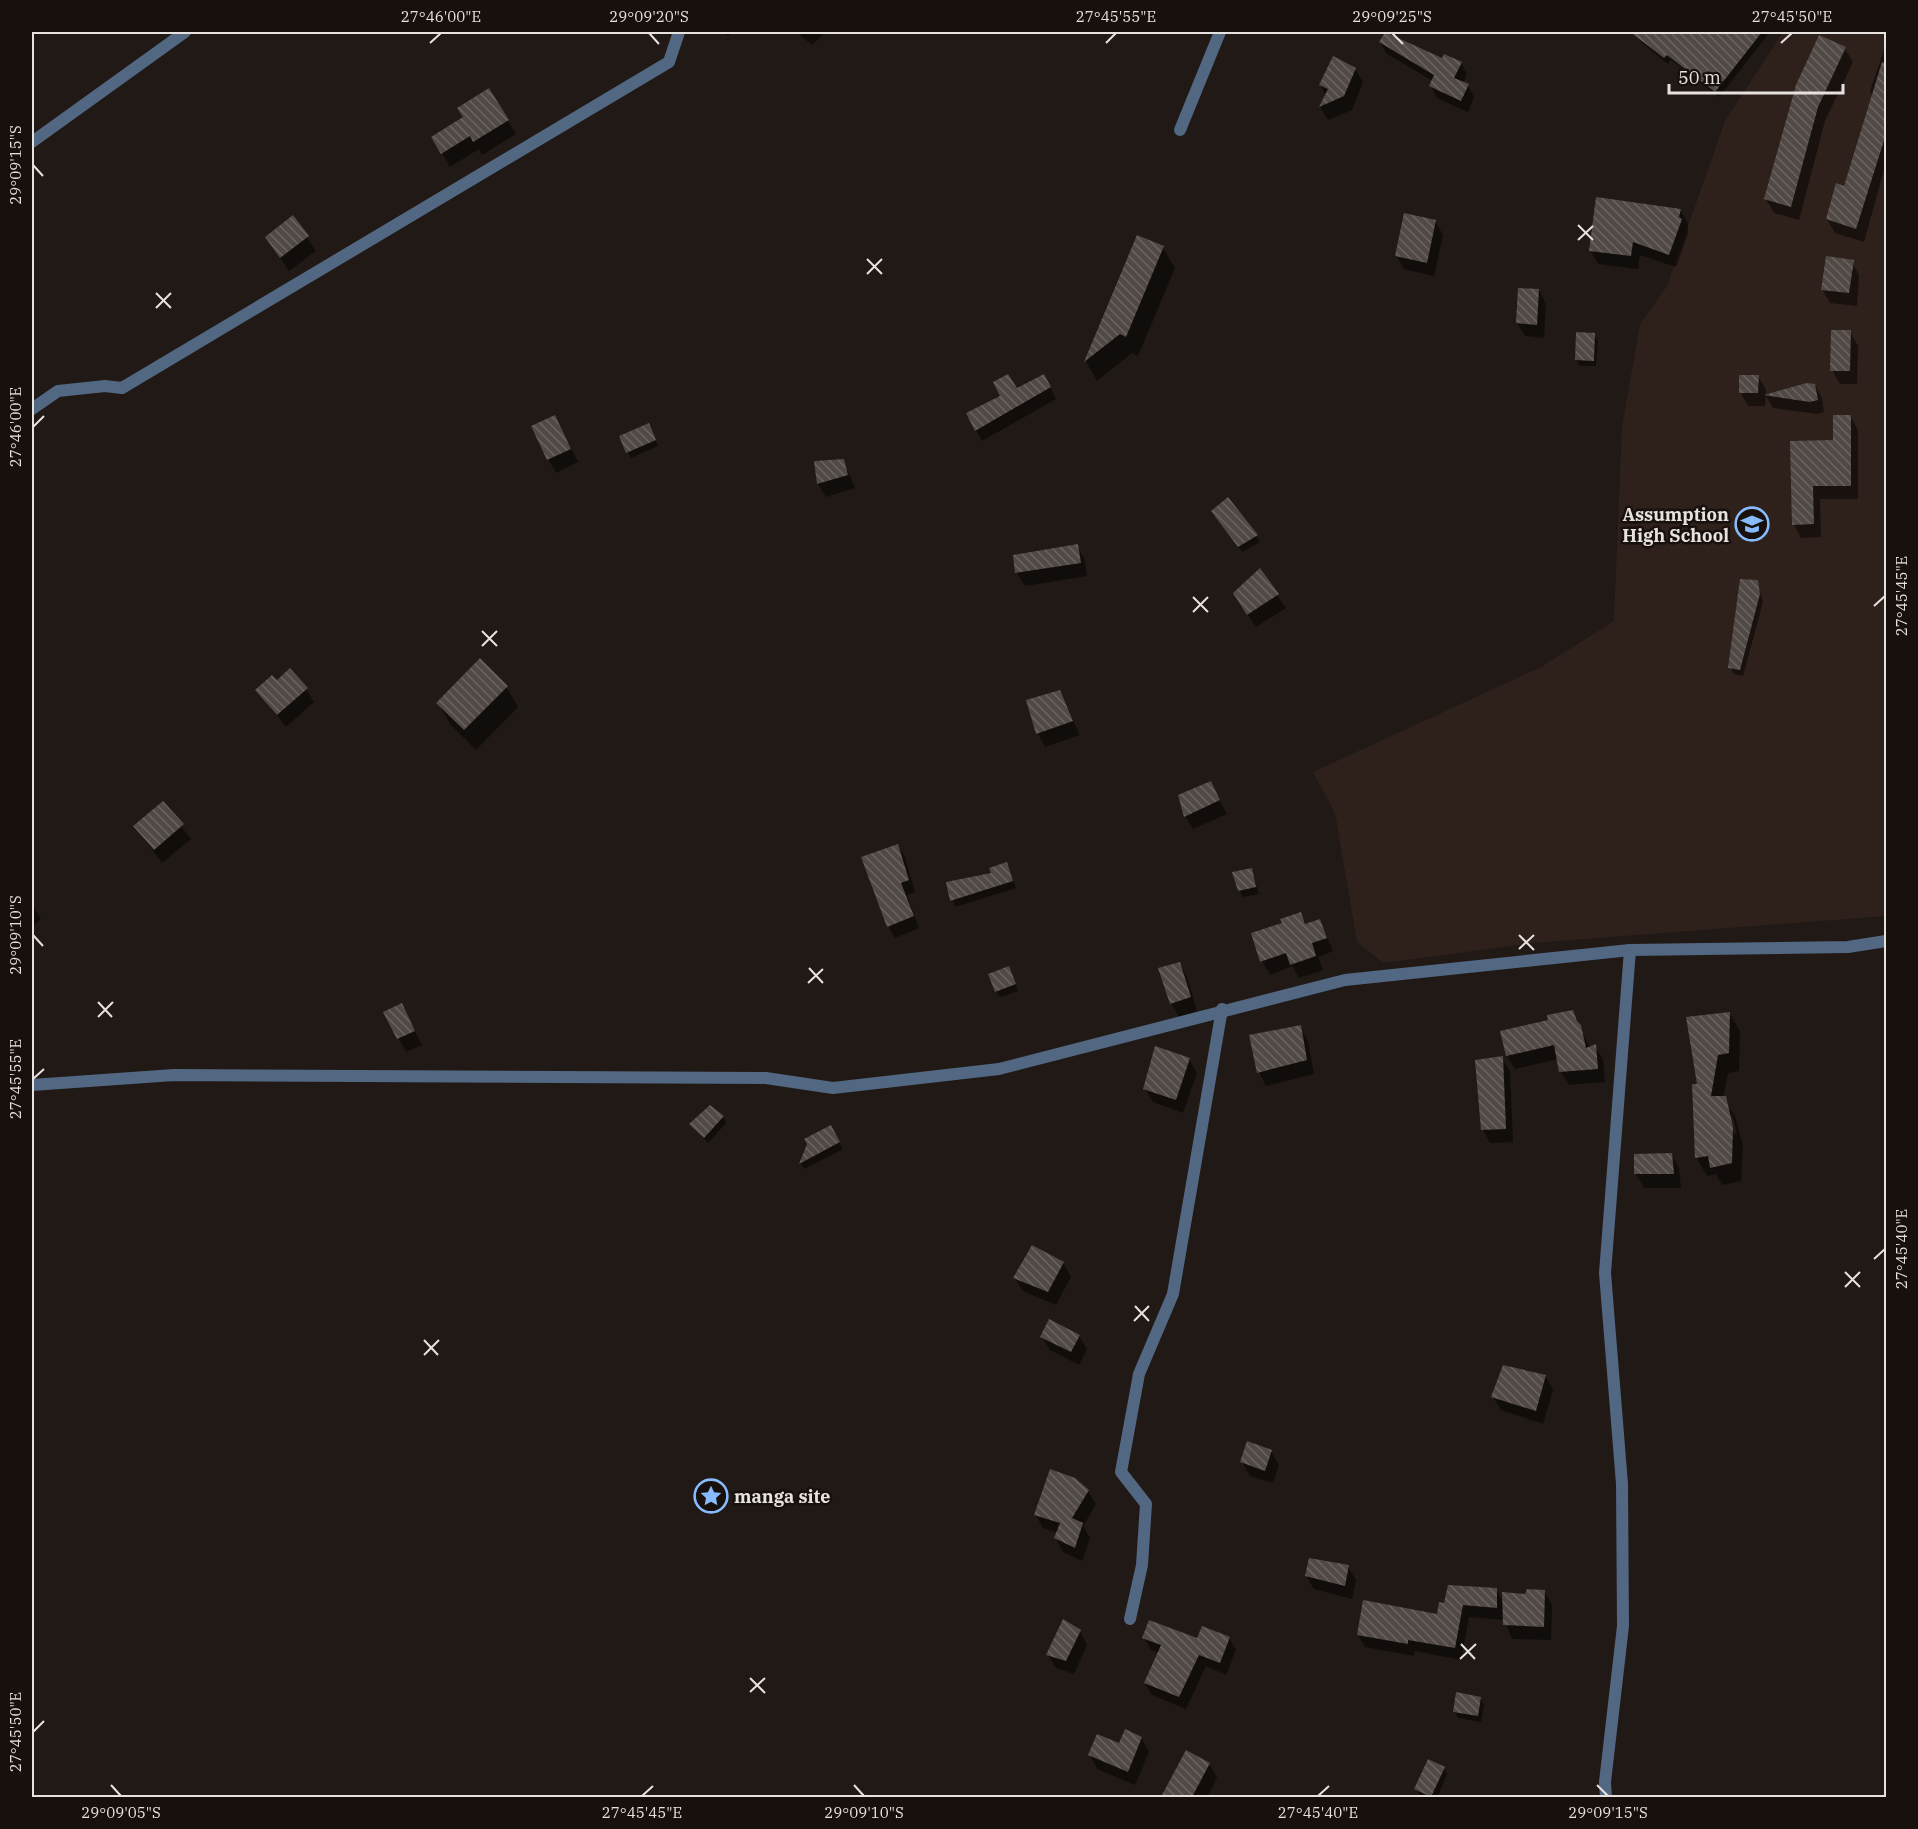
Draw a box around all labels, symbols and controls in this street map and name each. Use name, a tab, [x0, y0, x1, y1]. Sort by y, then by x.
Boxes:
text: 27°46'00"E	[401, 7, 481, 26]
text: 29°09'20"S	[609, 7, 689, 26]
text: 27°45'55"E	[1076, 7, 1156, 26]
text: 29°09'25"S	[1352, 7, 1432, 26]
text: 27°45'50"E	[1752, 7, 1832, 26]
scale bar	[1669, 57, 1843, 95]
text: 50 m	[1678, 66, 1721, 89]
text: 29°09'15"S	[6, 125, 25, 205]
text: 27°46'00"E	[6, 387, 25, 467]
place label: Assumption High School	[1622, 503, 1729, 547]
school or university icon: Assumption High School	[1734, 506, 1770, 542]
text: 27°45'45"E	[1892, 556, 1911, 636]
text: 29°09'10"S	[6, 895, 25, 975]
text: 27°45'55"E	[6, 1039, 25, 1119]
text: 27°45'40"E	[1892, 1209, 1911, 1289]
place icon: manga site	[693, 1478, 729, 1514]
place label: manga site	[734, 1485, 831, 1508]
text: 27°45'50"E	[6, 1692, 25, 1772]
text: 29°09'05"S	[81, 1803, 161, 1822]
text: 27°45'45"E	[602, 1803, 682, 1822]
text: 29°09'10"S	[824, 1803, 904, 1822]
text: 27°45'40"E	[1278, 1803, 1358, 1822]
text: 29°09'15"S	[1568, 1803, 1648, 1822]

